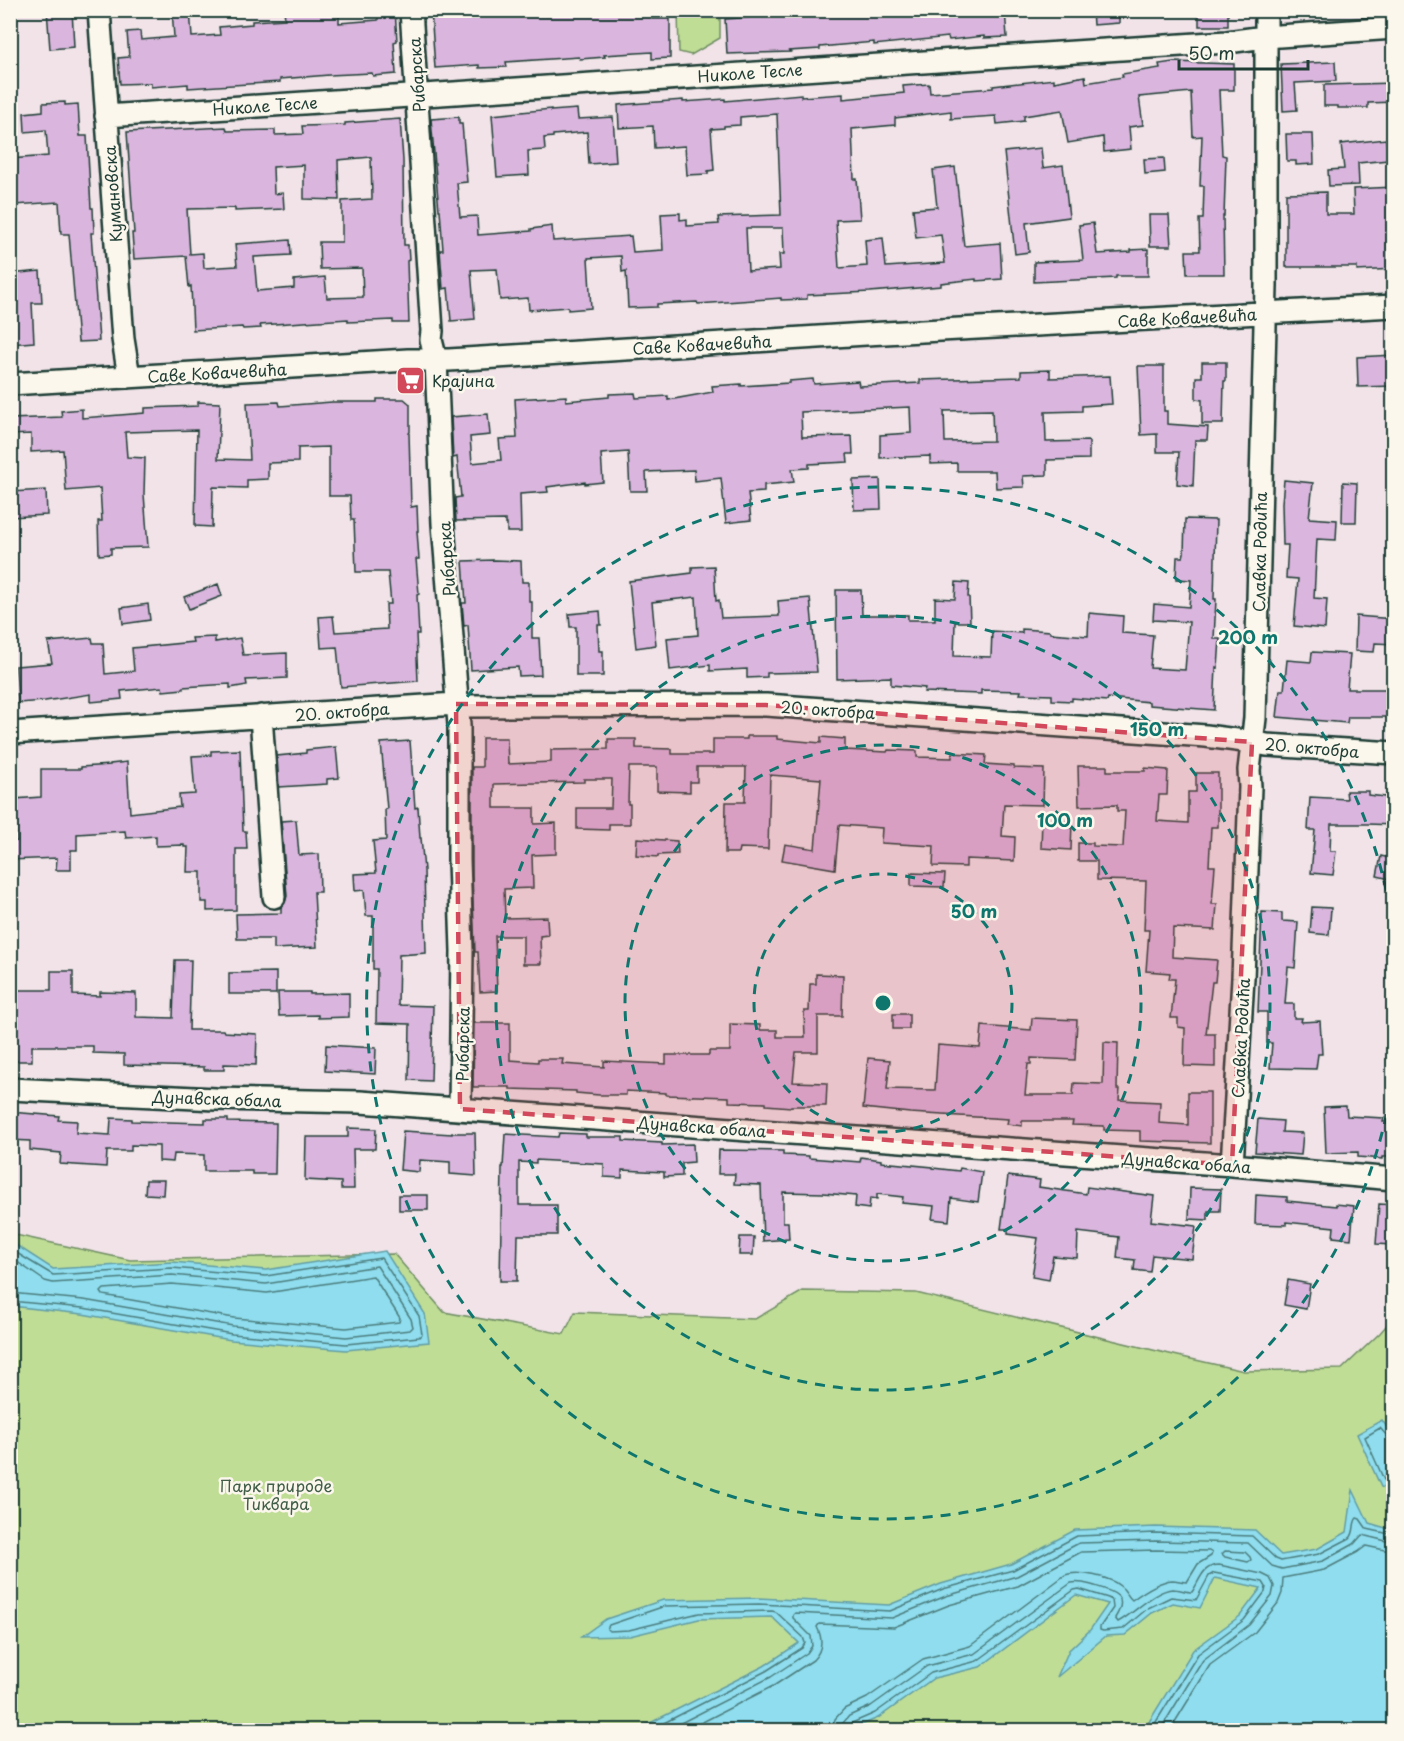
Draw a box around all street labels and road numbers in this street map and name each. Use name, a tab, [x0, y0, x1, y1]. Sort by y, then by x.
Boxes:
street label: Рибарска	[401, 37, 431, 113]
street label: Николе Тесле	[697, 56, 803, 88]
street label: Николе Тесле	[212, 89, 318, 121]
street label: Кумановска	[97, 145, 127, 243]
street label: Саве Ковачевића	[1117, 301, 1257, 333]
street label: Саве Ковачевића	[632, 328, 772, 360]
street label: Саве Ковачевића	[147, 356, 287, 388]
street label: Славка Родића	[1246, 492, 1272, 612]
street label: Рибарска	[431, 521, 461, 597]
street label: 20. октобра	[780, 694, 876, 724]
street label: 20. октобра	[294, 696, 390, 726]
street label: 20. октобра	[1264, 731, 1360, 763]
street label: Славка Родића	[1225, 977, 1255, 1099]
street label: Рибарска	[449, 1006, 475, 1082]
street label: Дунавска обала	[151, 1084, 282, 1112]
street label: Дунавска обала	[636, 1109, 767, 1142]
street label: Дунавска обала	[1121, 1145, 1252, 1178]

